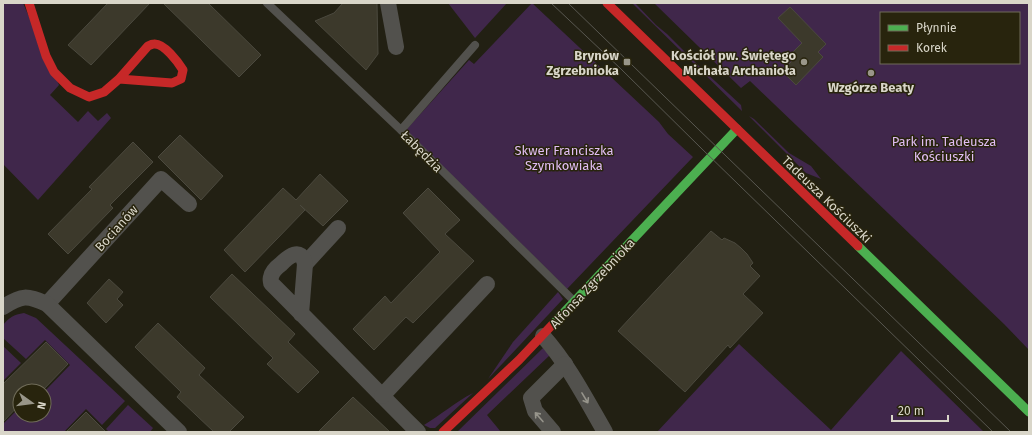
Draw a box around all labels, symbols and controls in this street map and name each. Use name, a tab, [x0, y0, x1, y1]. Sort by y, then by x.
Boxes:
legend	[880, 12, 1020, 64]
text: Płynnie	[916, 21, 957, 35]
text: Korek	[916, 41, 948, 55]
place label: Kościół pw. Świętego Michała Archanioła	[671, 47, 796, 78]
place label: Brynów Zgrzebnioka	[546, 48, 619, 78]
marker: Brynów Zgrzebnioka	[622, 57, 632, 67]
marker: Kościół pw. Świętego Michała Archanioła	[799, 57, 809, 67]
marker: Wzgórze Beaty	[866, 68, 876, 78]
place label: Wzgórze Beaty	[828, 80, 914, 95]
street label: Łabędzia	[398, 127, 446, 175]
park label: Park im. Tadeusza Kościuszki	[892, 134, 996, 164]
park label: Skwer Franciszka Szymkowiaka	[515, 143, 613, 173]
street label: Tadeusza Kościuszki	[779, 153, 874, 246]
street label: Bocianów	[92, 202, 141, 255]
street label: Alfonsa Zgrzebnioka	[547, 235, 638, 332]
north arrow	[12, 383, 52, 423]
one-way arrow	[581, 392, 589, 404]
scale bar	[892, 397, 948, 423]
text: N	[34, 400, 48, 410]
text: 20 m	[898, 404, 924, 418]
one-way arrow	[535, 411, 544, 422]

